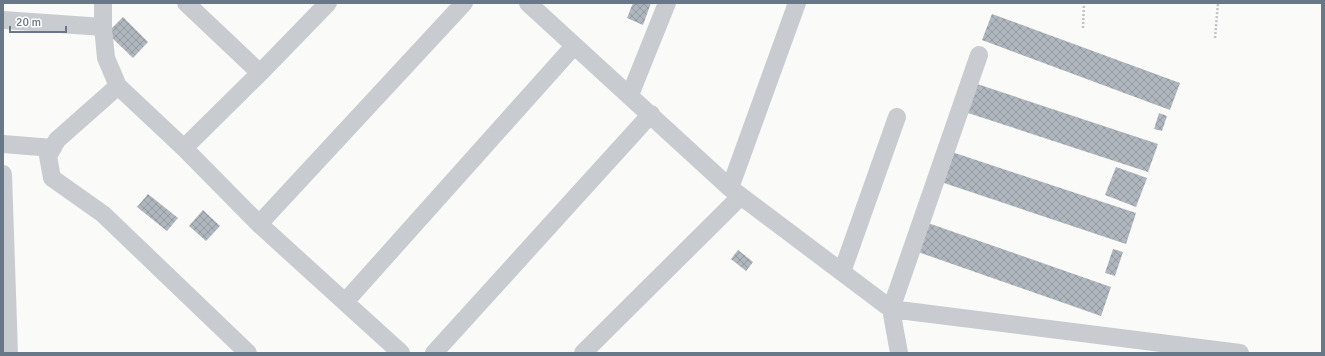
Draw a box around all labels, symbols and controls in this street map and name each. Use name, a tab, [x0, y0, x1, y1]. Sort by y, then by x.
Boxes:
scale bar	[10, 8, 66, 34]
text: 20 m	[16, 15, 41, 30]

